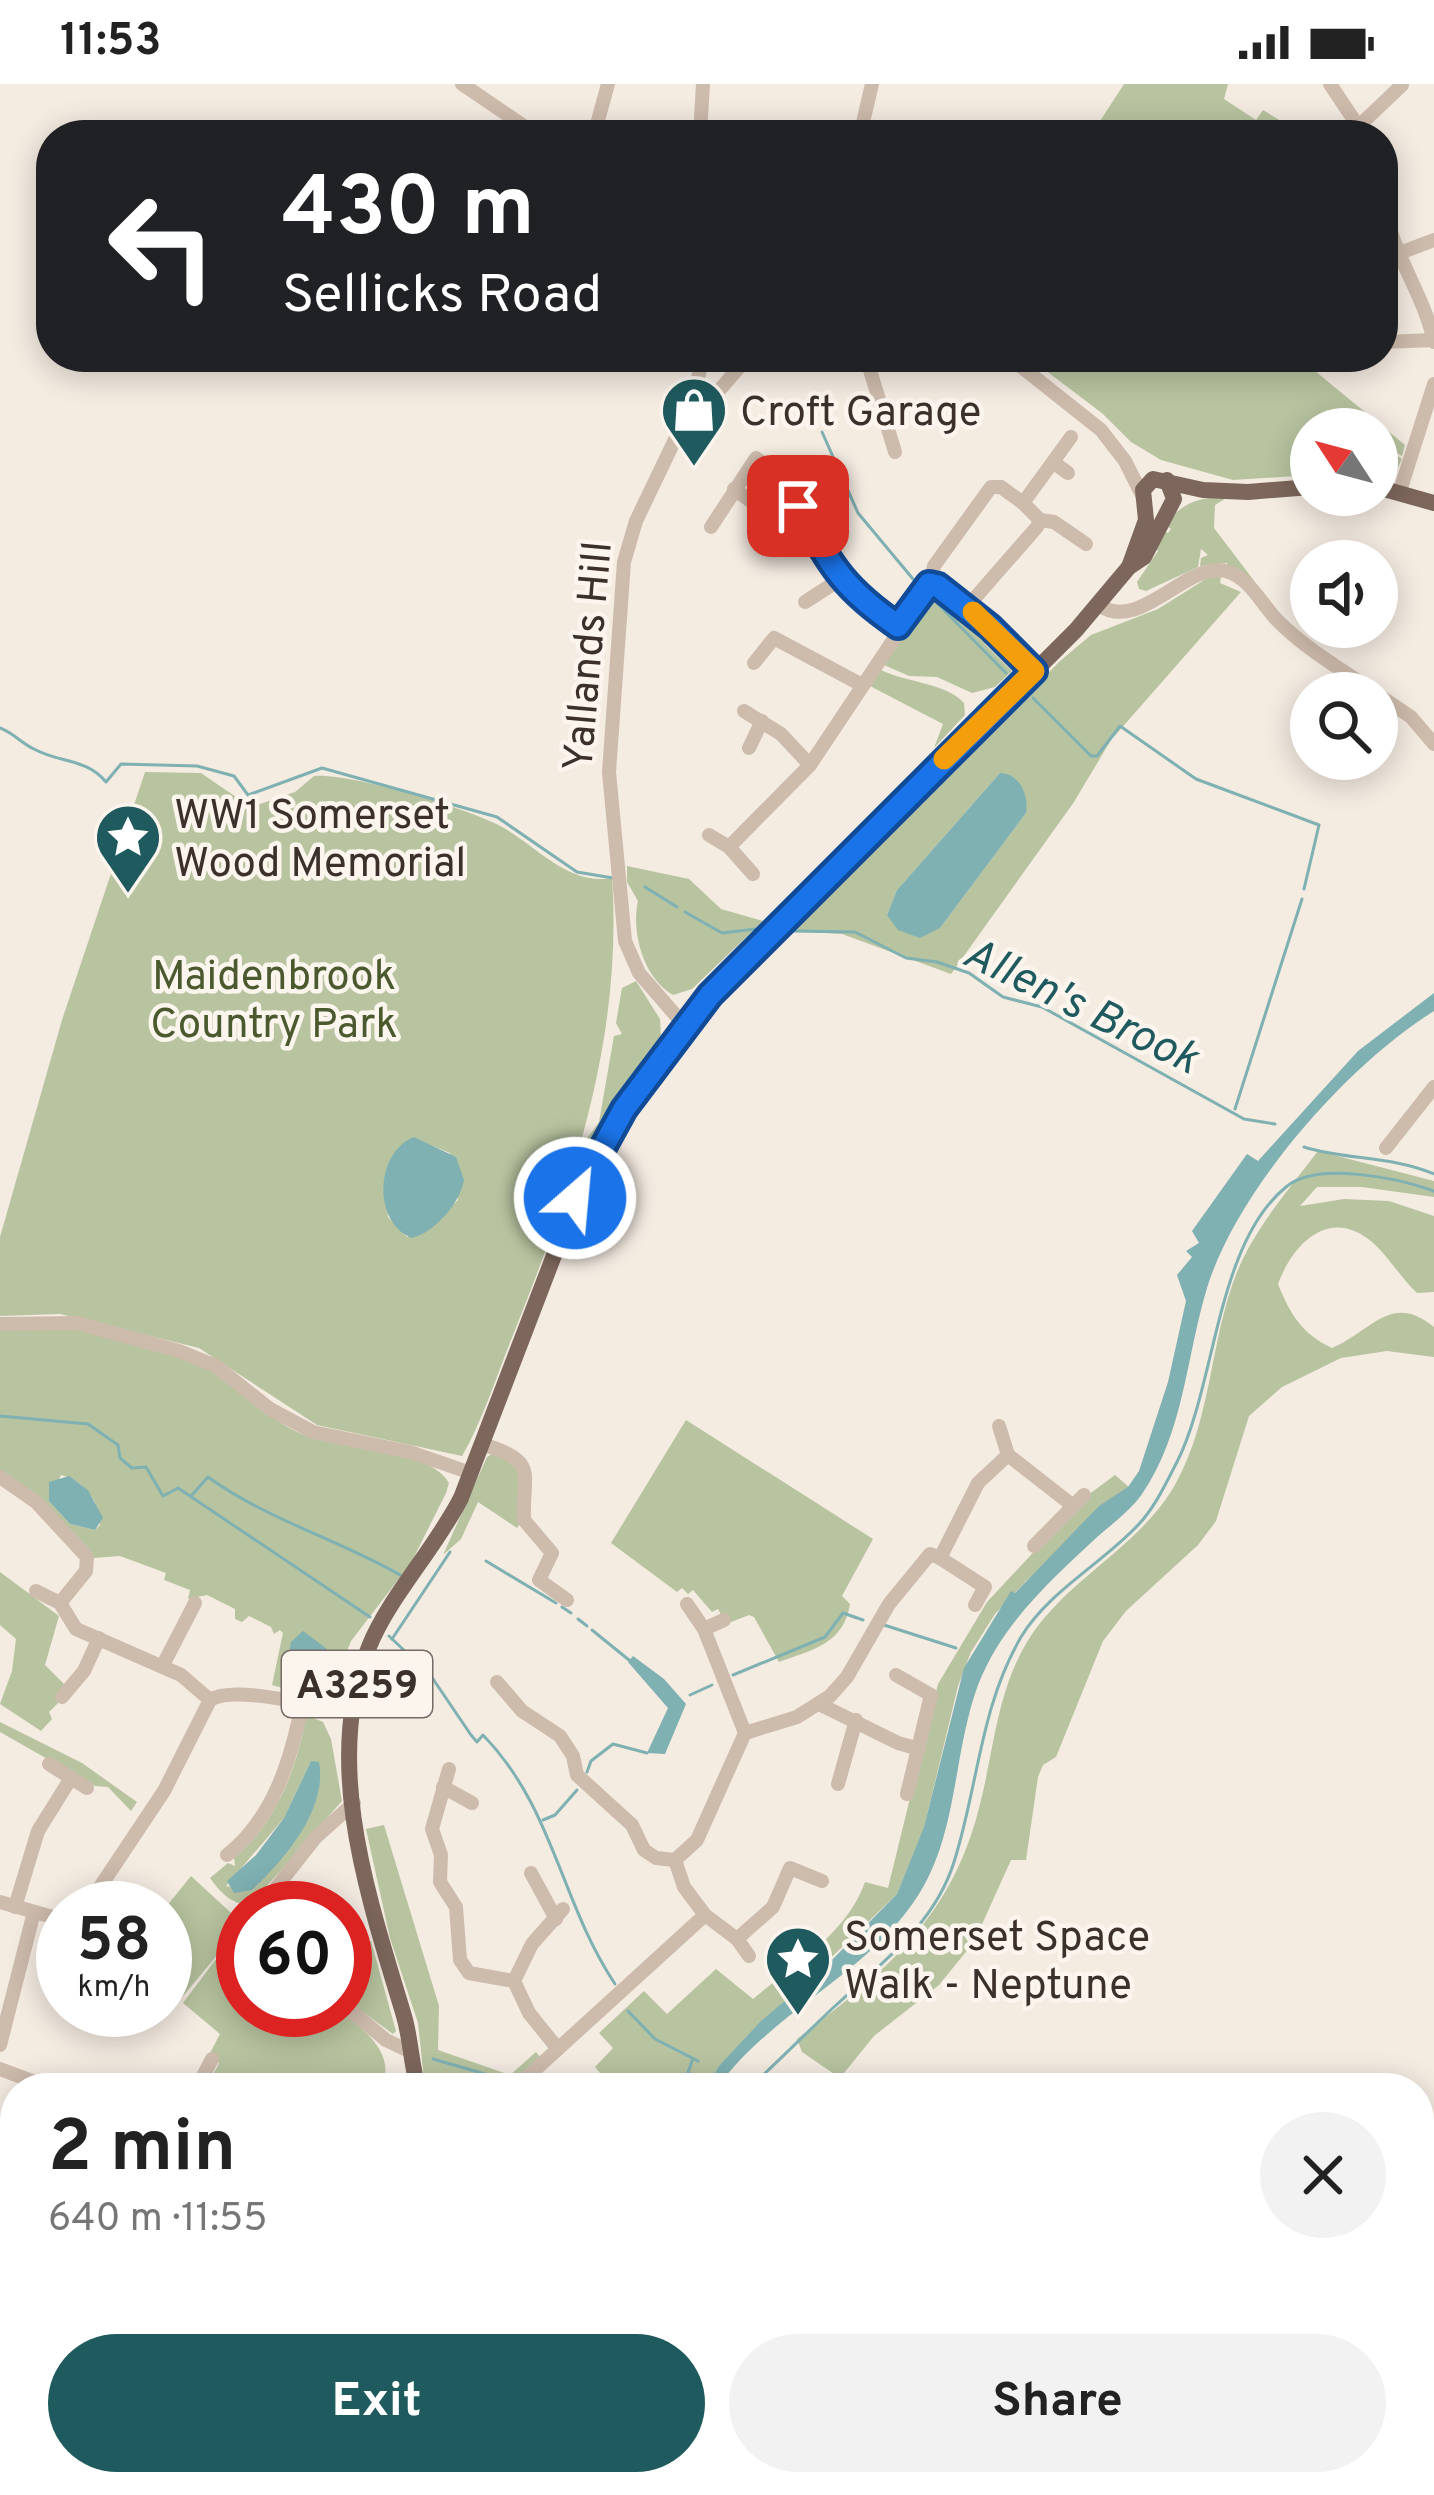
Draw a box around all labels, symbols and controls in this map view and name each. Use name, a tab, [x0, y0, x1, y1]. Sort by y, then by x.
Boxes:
text: 11:53	[60, 14, 161, 71]
text: 430 m	[282, 159, 535, 265]
icon: left	[84, 168, 240, 324]
text: Sellicks Road	[282, 263, 602, 332]
shop icon: Croft Garage	[659, 375, 729, 469]
place label: Croft Garage	[740, 388, 981, 441]
north arrow	[1290, 408, 1398, 516]
map controls	[1290, 408, 1398, 780]
pin	[747, 455, 849, 557]
icon: arrive	[765, 473, 831, 539]
street label: Yallands Hill	[554, 539, 627, 773]
button: sound	[1290, 540, 1398, 648]
button: search	[1290, 672, 1398, 780]
place label: WW1 Somerset Wood Memorial	[174, 791, 466, 892]
place icon: WW1 Somerset Wood Memorial	[93, 802, 163, 896]
water label: Allen's Brook	[953, 927, 1208, 1090]
park label: Maidenbrook Country Park	[150, 952, 398, 1053]
position arrow	[512, 1135, 638, 1261]
road number: A3259	[282, 1651, 432, 1717]
speed limit sign: 60	[216, 1881, 372, 2037]
text: 58	[77, 1906, 151, 1982]
place label: Somerset Space Walk - Neptune	[844, 1913, 1150, 2014]
place icon: Somerset Space Walk - Neptune	[763, 1924, 833, 2018]
text: km/h	[78, 1970, 150, 2007]
text: 2 min	[48, 2105, 236, 2197]
button: close	[1260, 2112, 1386, 2238]
text: 640 m · 11:55	[48, 2196, 267, 2245]
button: Exit	[48, 2334, 705, 2472]
button: Share	[729, 2334, 1386, 2472]

